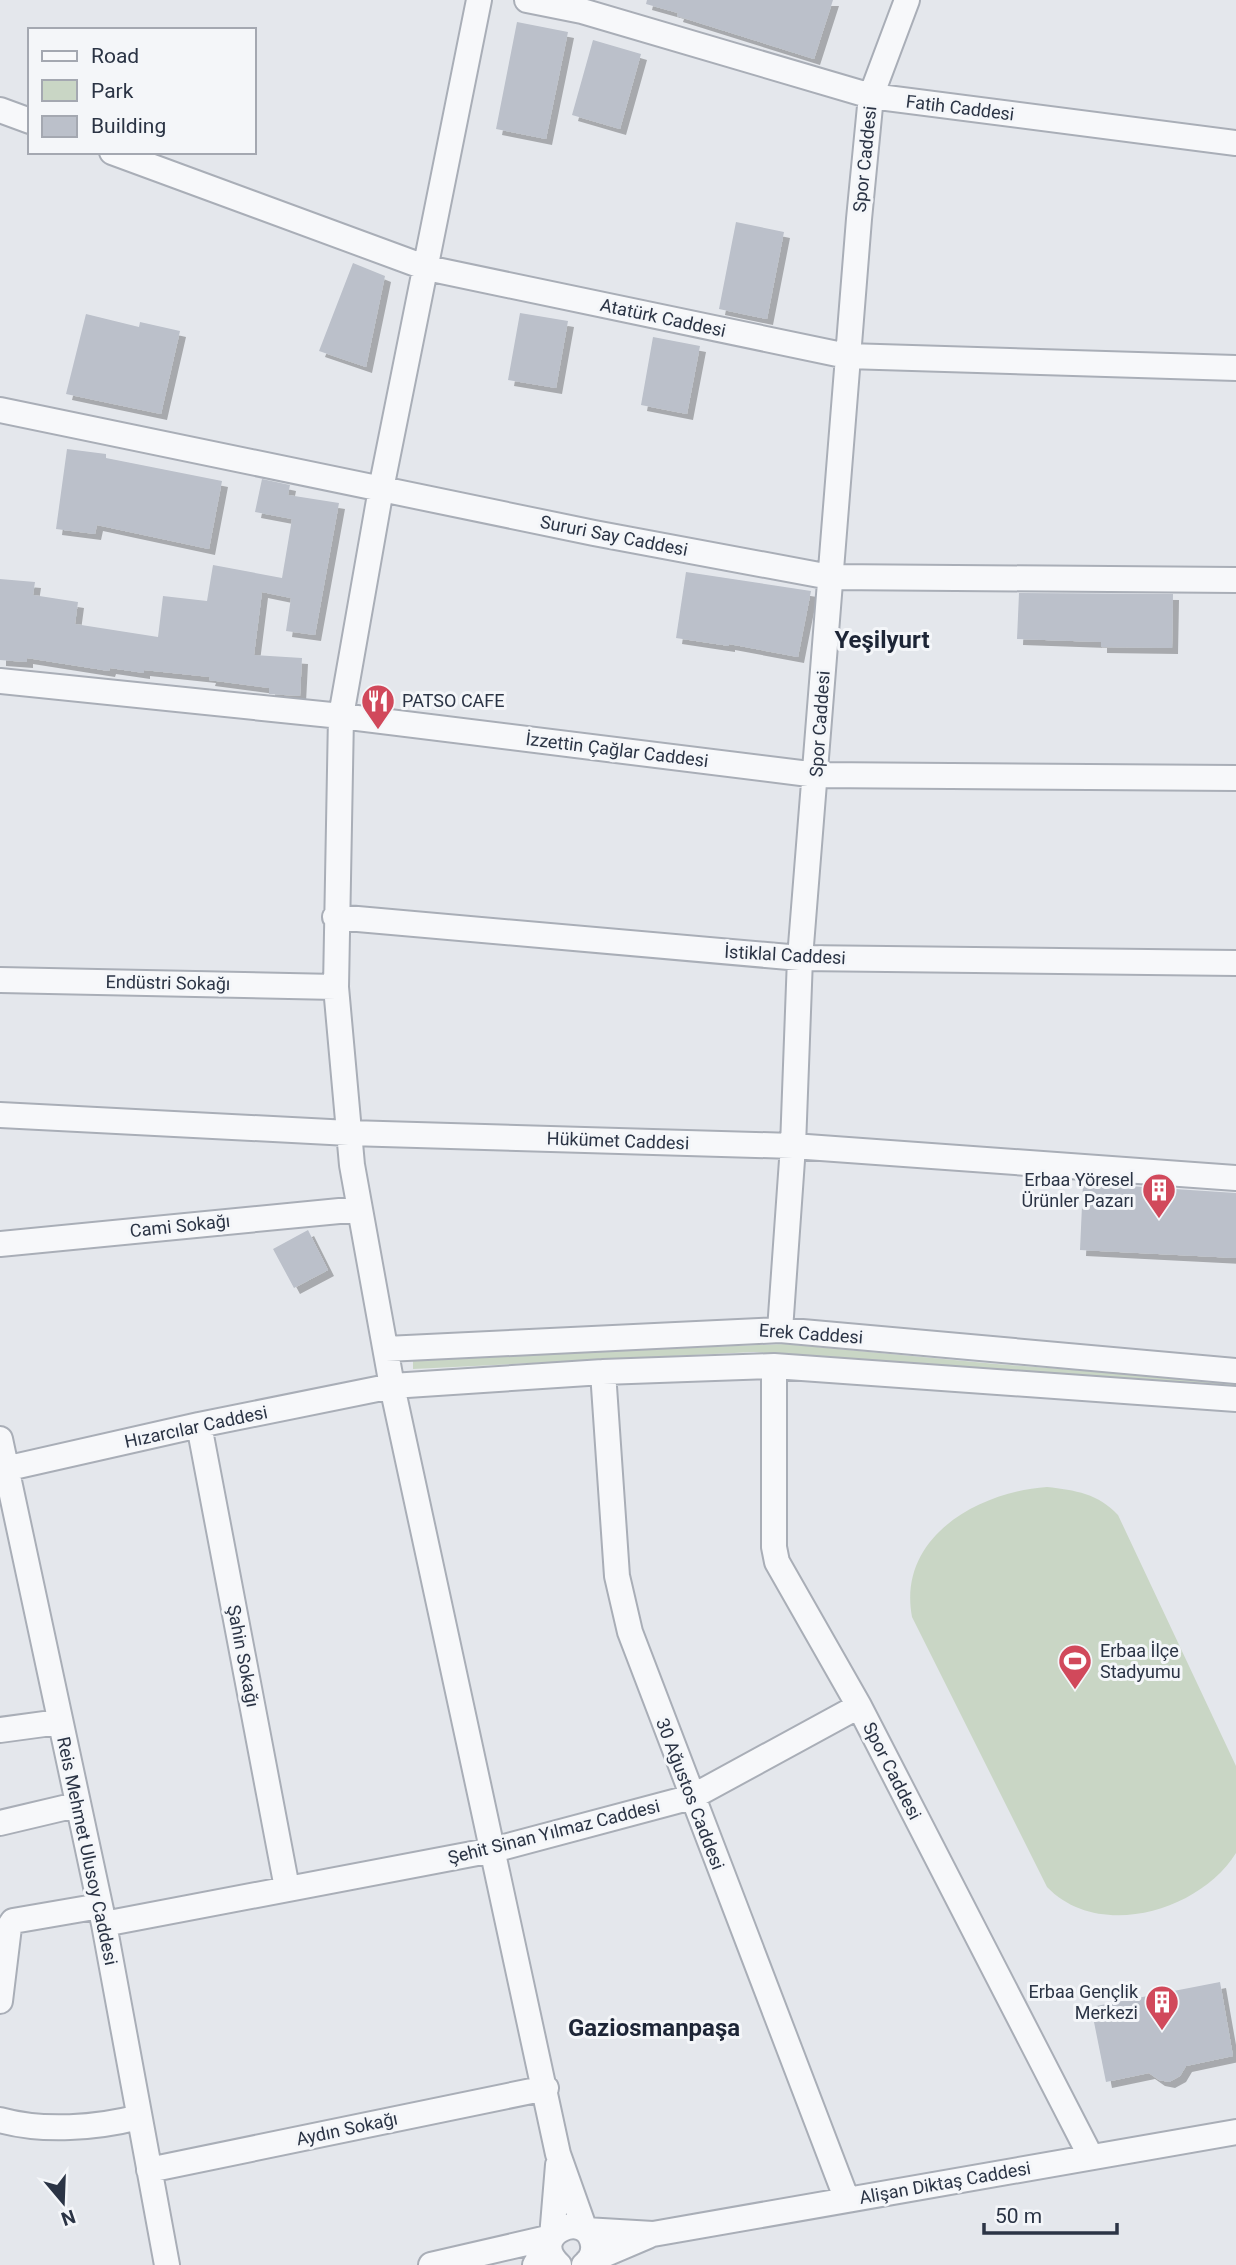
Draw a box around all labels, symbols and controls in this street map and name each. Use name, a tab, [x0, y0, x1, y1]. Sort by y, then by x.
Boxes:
legend	[28, 28, 256, 154]
text: Road	[91, 44, 139, 68]
text: Park	[91, 79, 134, 103]
street label: Fatih Caddesi	[905, 90, 1015, 125]
street label: Spor Caddesi	[848, 105, 881, 213]
text: Building	[91, 114, 166, 138]
street label: Atatürk Caddesi	[598, 294, 728, 341]
street label: Sururi Say Caddesi	[539, 511, 690, 560]
district label: Yeşilyurt	[834, 626, 930, 654]
street label: Spor Caddesi	[805, 670, 834, 778]
restaurant icon: PATSO CAFE	[359, 682, 397, 731]
place label: PATSO CAFE	[402, 690, 505, 711]
street label: İzzettin Çağlar Caddesi	[524, 728, 710, 771]
street label: İstiklal Caddesi	[724, 941, 846, 968]
street label: Endüstri Sokağı	[105, 971, 231, 994]
street label: Hükümet Caddesi	[546, 1128, 690, 1153]
place label: Erbaa Yöresel Ürünler Pazarı	[1022, 1169, 1134, 1211]
building icon: Erbaa Yöresel Ürünler Pazarı	[1140, 1171, 1178, 1220]
street label: Cami Sokağı	[129, 1210, 231, 1241]
street label: Erek Caddesi	[758, 1319, 864, 1348]
street label: Hızarcılar Caddesi	[123, 1401, 269, 1452]
street label: Şahin Sokağı	[223, 1603, 264, 1709]
place label: Erbaa İlçe Stadyumu	[1100, 1640, 1181, 1682]
sports icon: Erbaa İlçe Stadyumu	[1056, 1642, 1094, 1691]
street label: 30 Ağustos Caddesi	[652, 1715, 729, 1873]
street label: Spor Caddesi	[859, 1718, 926, 1823]
street label: Reis Mehmet Ulusoy Caddesi	[53, 1735, 122, 1967]
street label: Şehit Sinan Yılmaz Caddesi	[446, 1795, 662, 1868]
place label: Erbaa Gençlik Merkezi	[1028, 1981, 1139, 2023]
building icon: Erbaa Gençlik Merkezi	[1143, 1983, 1181, 2032]
district label: Gaziosmanpaşa	[568, 2014, 740, 2042]
street label: Aydın Sokağı	[294, 2108, 400, 2150]
street label: Alişan Diktaş Caddesi	[858, 2157, 1032, 2208]
north arrow	[28, 2167, 98, 2237]
scale bar	[984, 2192, 1117, 2236]
text: 50 m	[995, 2204, 1042, 2228]
text: N	[58, 2205, 78, 2231]

